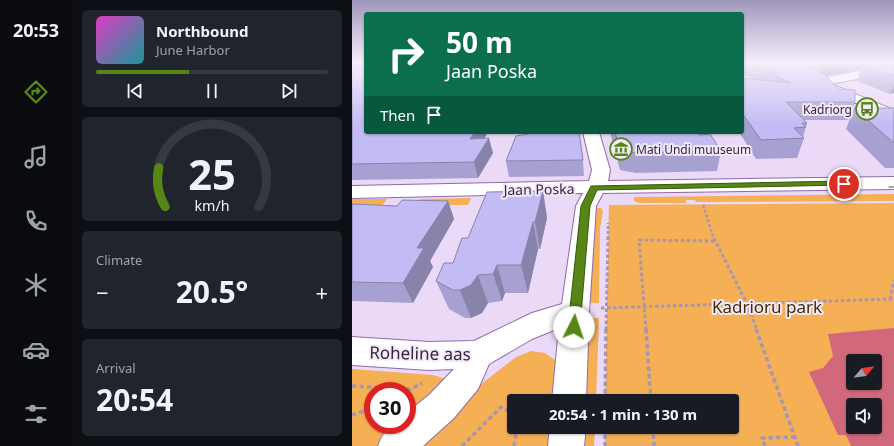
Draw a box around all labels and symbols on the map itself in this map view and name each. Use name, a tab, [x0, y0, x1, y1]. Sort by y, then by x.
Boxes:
bus stop icon: Kadriorg	[854, 96, 880, 122]
place label: Kadriorg	[803, 101, 852, 118]
museum icon: Mati Undi muuseum	[608, 136, 634, 162]
place label: Mati Undi muuseum	[636, 141, 751, 158]
pin	[827, 167, 861, 201]
street label: Jaan Poska	[501, 179, 575, 199]
park label: Kadrioru park	[712, 295, 822, 318]
position arrow	[553, 306, 595, 348]
street label: Roheline aas	[369, 341, 471, 365]
north arrow	[846, 354, 882, 390]
speed limit sign: 30	[364, 382, 416, 434]

